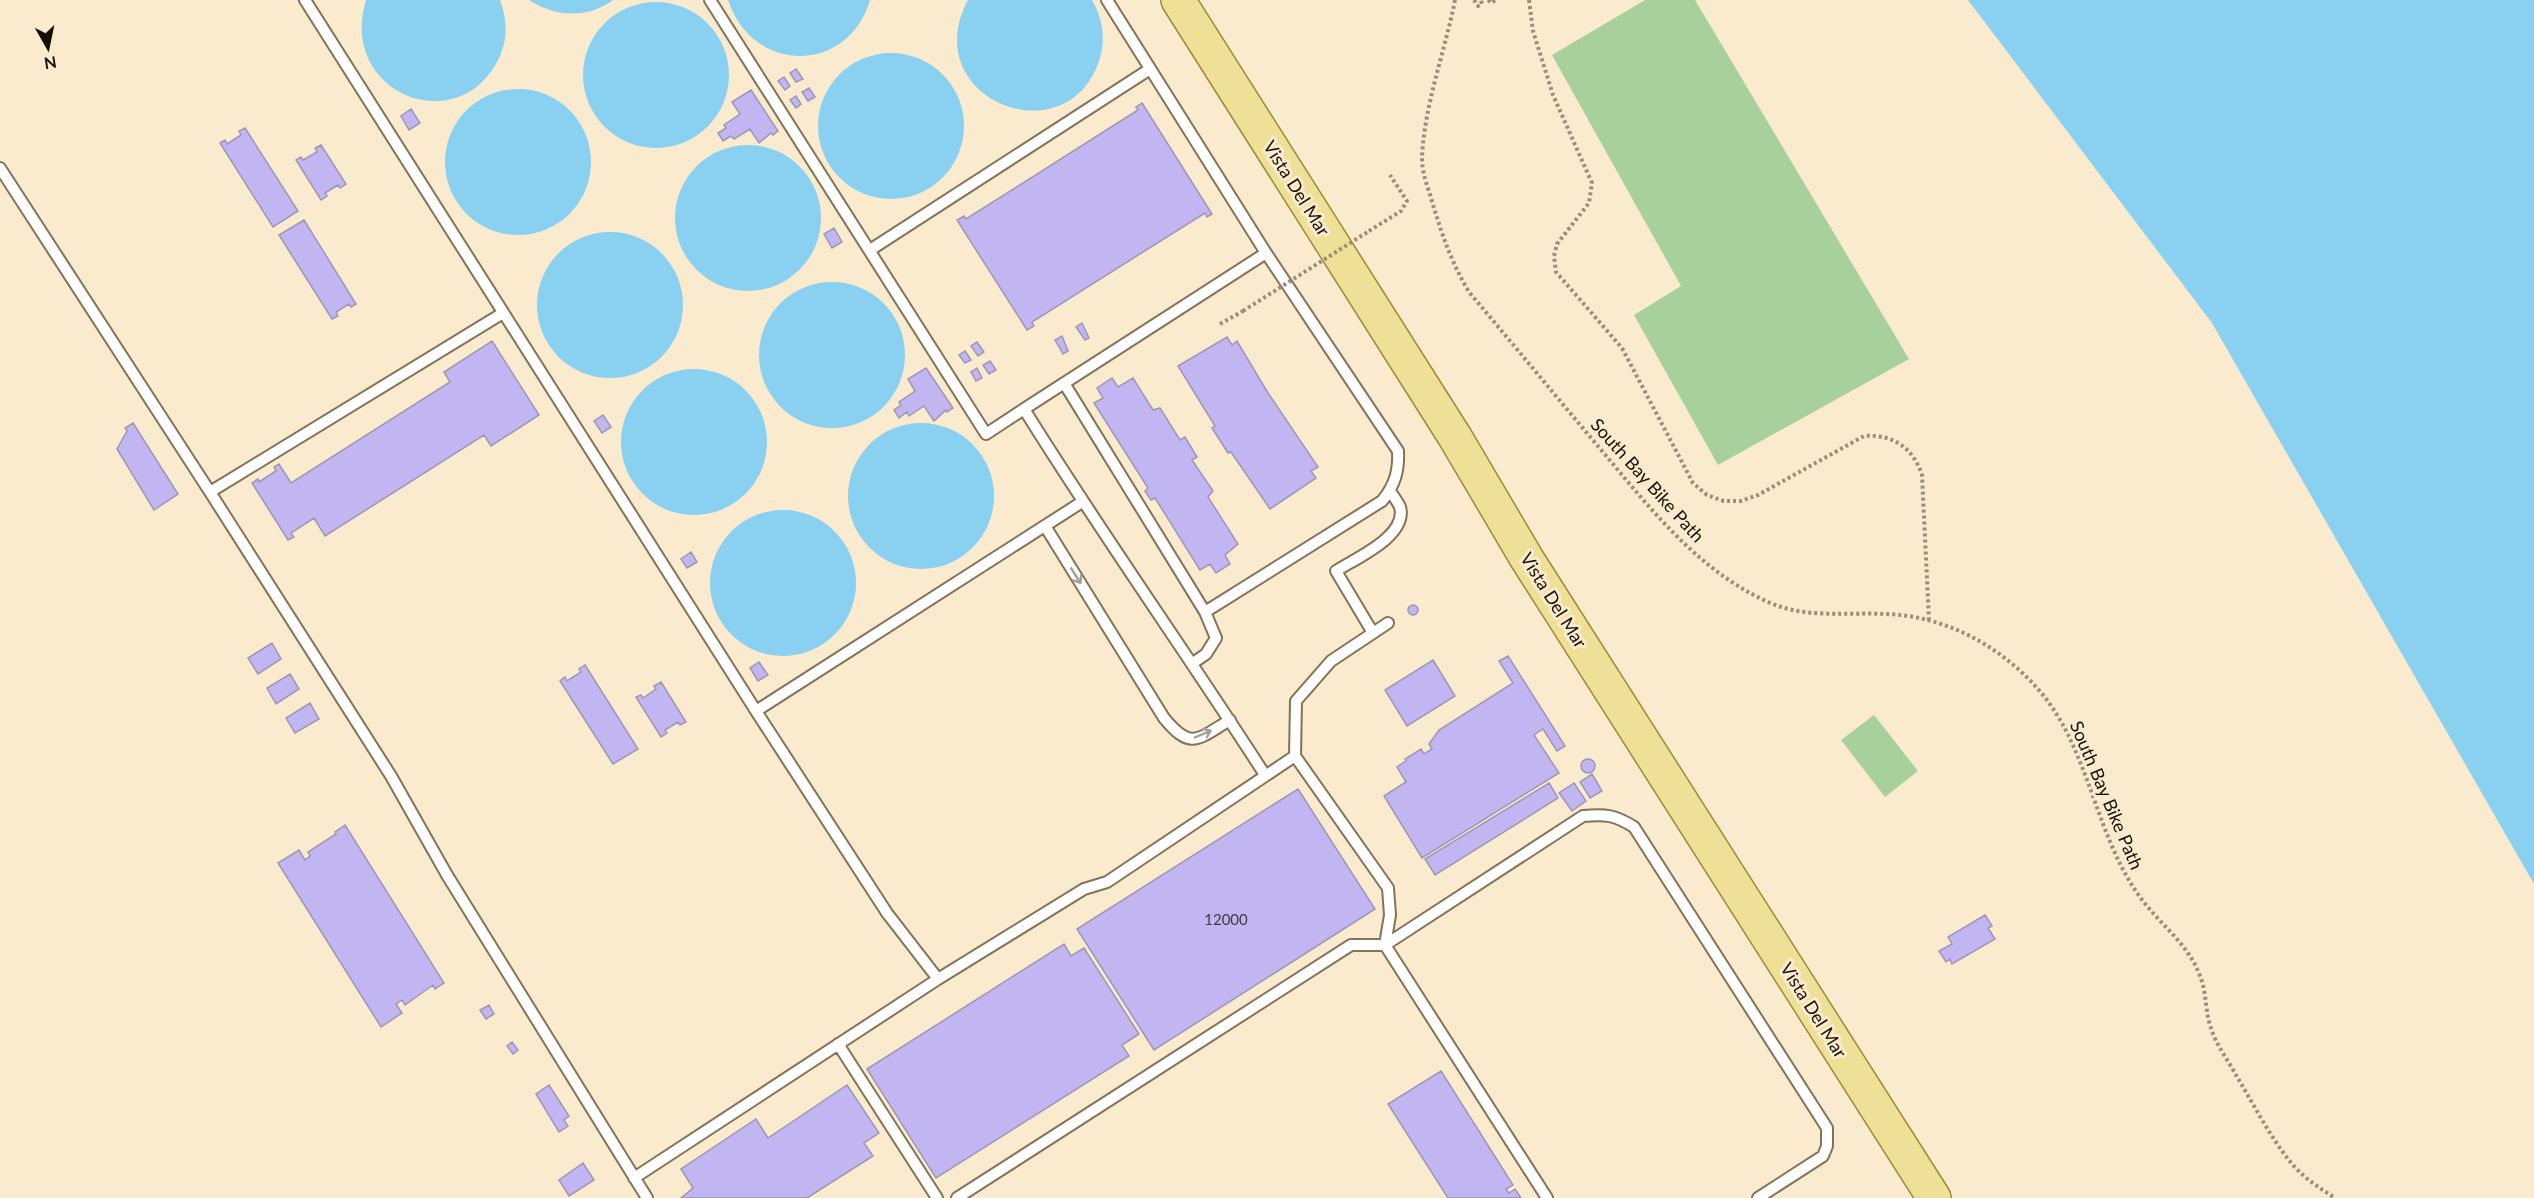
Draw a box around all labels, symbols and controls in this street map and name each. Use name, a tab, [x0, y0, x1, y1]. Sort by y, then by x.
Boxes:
north arrow	[18, 18, 78, 78]
text: N	[43, 53, 58, 74]
street label: Vista Del Mar	[1259, 136, 1335, 240]
street label: South Bay Bike Path	[1587, 414, 1709, 546]
street label: Vista Del Mar	[1516, 548, 1592, 652]
one-way arrow	[1070, 567, 1082, 584]
street label: South Bay Bike Path	[2066, 717, 2148, 873]
one-way arrow	[1194, 728, 1212, 739]
house number: 12000	[1204, 910, 1248, 928]
street label: Vista Del Mar	[1776, 958, 1852, 1062]

